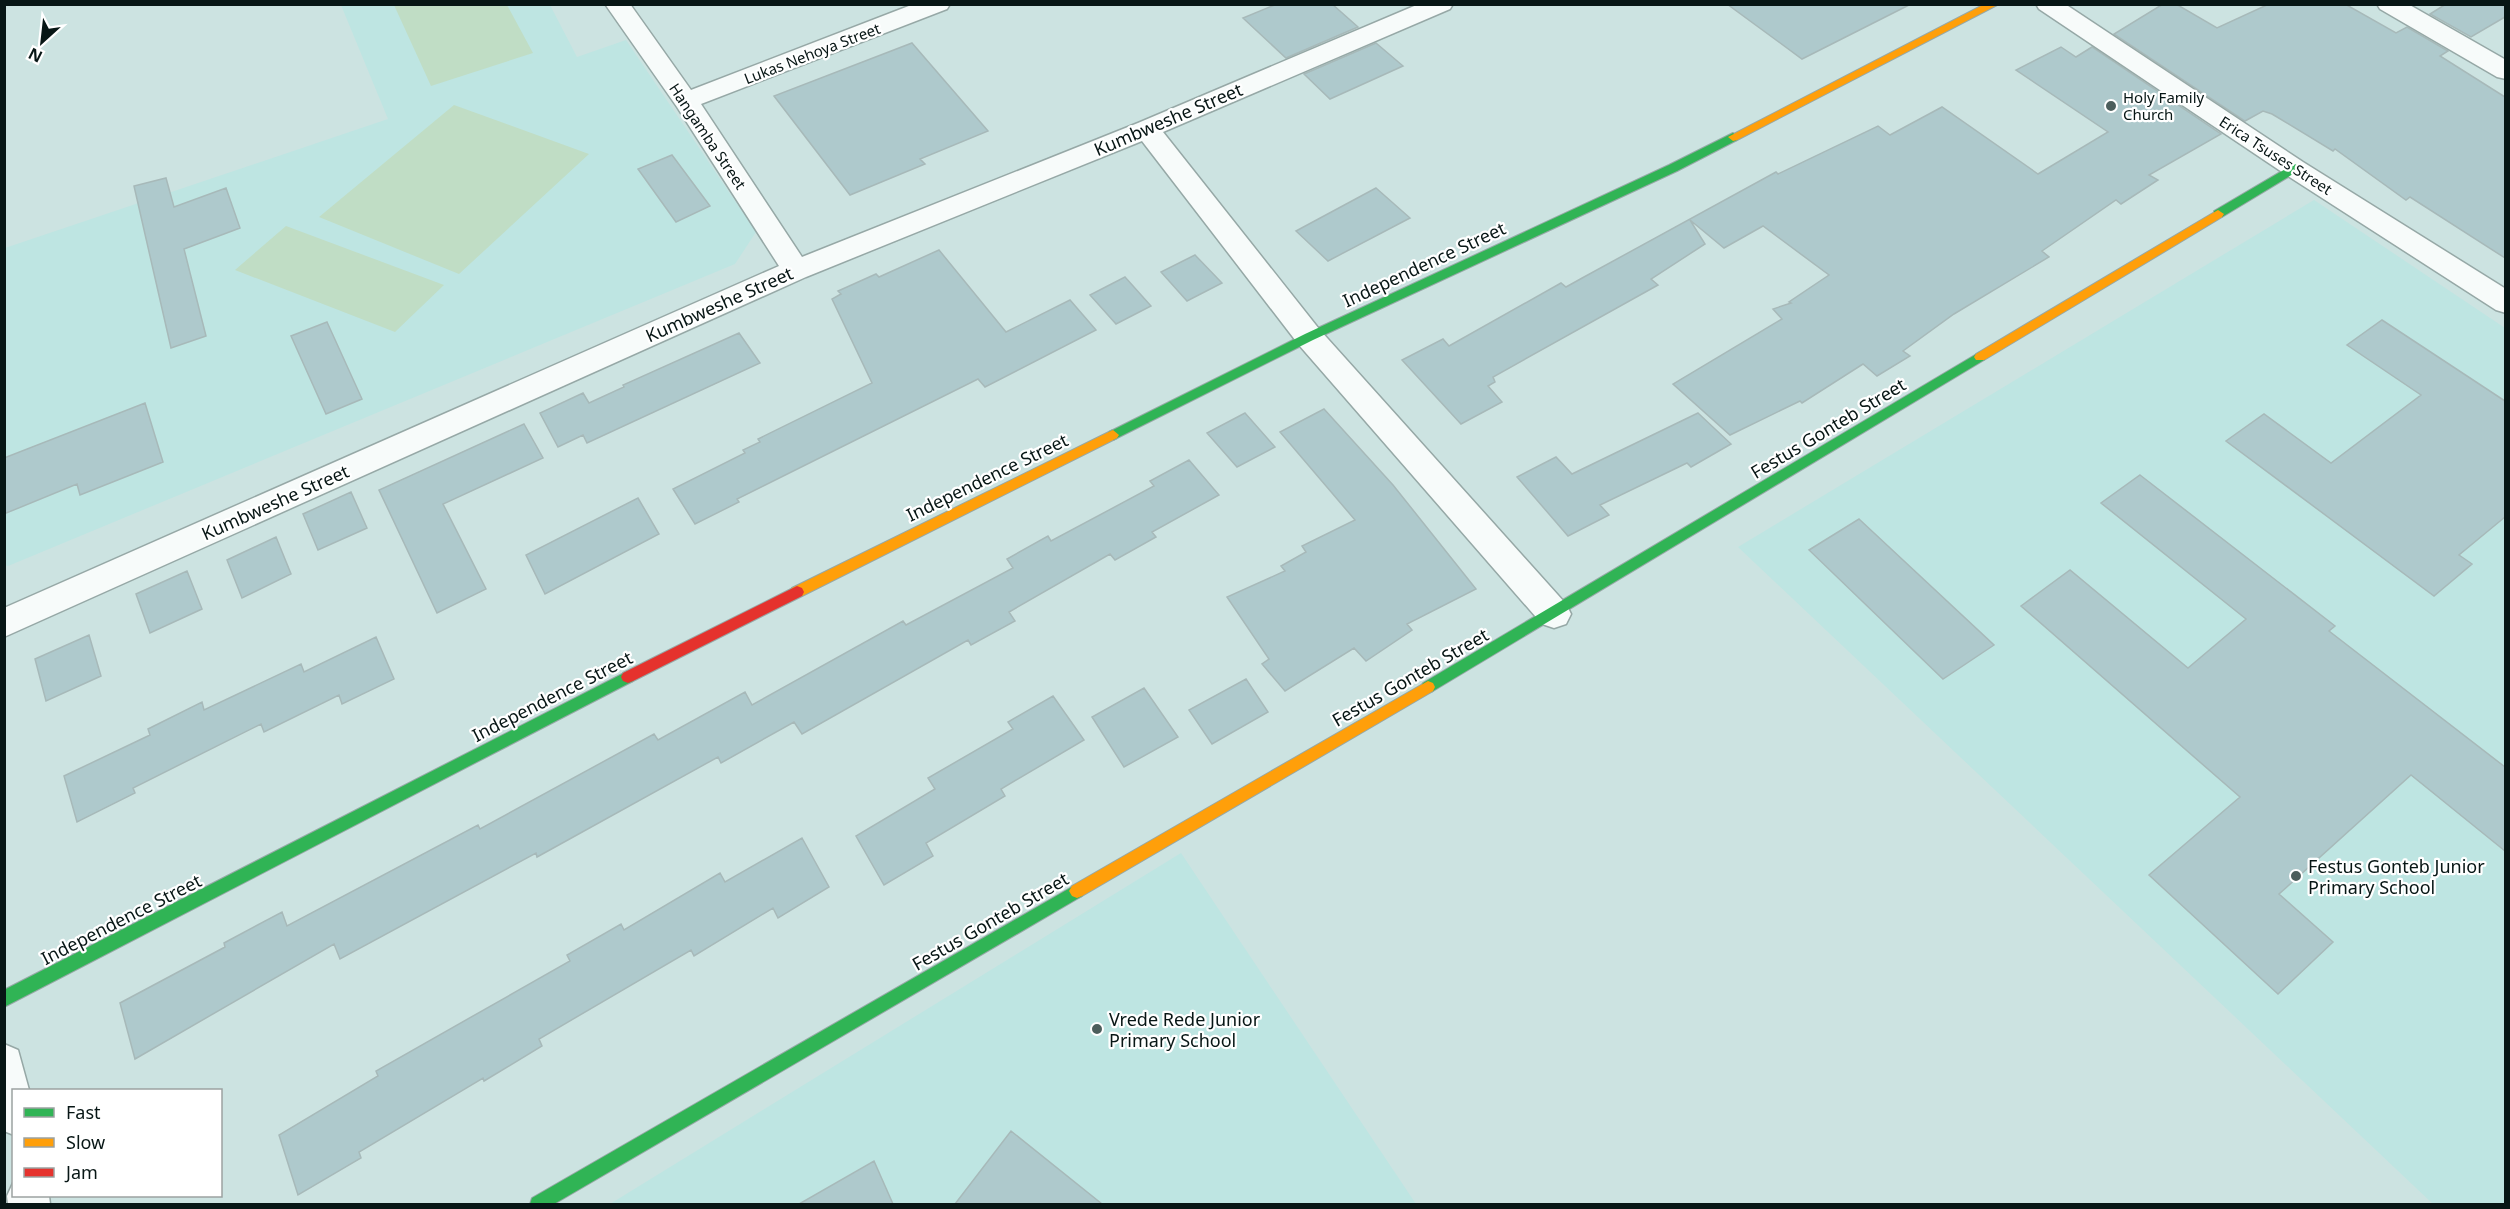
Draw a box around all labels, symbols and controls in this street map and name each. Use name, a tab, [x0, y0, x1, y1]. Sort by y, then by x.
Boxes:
north arrow	[12, 12, 72, 72]
street label: Lukas Nehoya Street	[741, 18, 884, 88]
text: N	[24, 43, 46, 68]
street label: Kumbweshe Street	[1090, 77, 1246, 161]
street label: Hangamba Street	[665, 79, 751, 193]
place label: Holy Family Church	[2123, 87, 2205, 124]
marker: Holy Family Church	[2104, 99, 2118, 113]
street label: Erica Tsuses Street	[2216, 111, 2337, 199]
street label: Independence Street	[1339, 216, 1510, 312]
street label: Kumbweshe Street	[642, 261, 797, 347]
street label: Festus Gonteb Street	[1746, 372, 1910, 484]
street label: Independence Street	[902, 427, 1072, 527]
street label: Kumbweshe Street	[198, 459, 353, 545]
street label: Festus Gonteb Street	[1327, 622, 1493, 732]
street label: Independence Street	[468, 645, 637, 747]
place label: Festus Gonteb Junior Primary School	[2308, 854, 2485, 899]
street label: Festus Gonteb Street	[907, 866, 1073, 976]
street label: Independence Street	[37, 868, 206, 970]
marker: Festus Gonteb Junior Primary School	[2289, 869, 2303, 883]
place label: Vrede Rede Junior Primary School	[1109, 1007, 1261, 1052]
marker: Vrede Rede Junior Primary School	[1090, 1022, 1104, 1036]
legend	[12, 1089, 222, 1197]
text: Fast	[66, 1100, 101, 1124]
text: Slow	[66, 1130, 105, 1154]
text: Jam	[64, 1160, 98, 1184]

